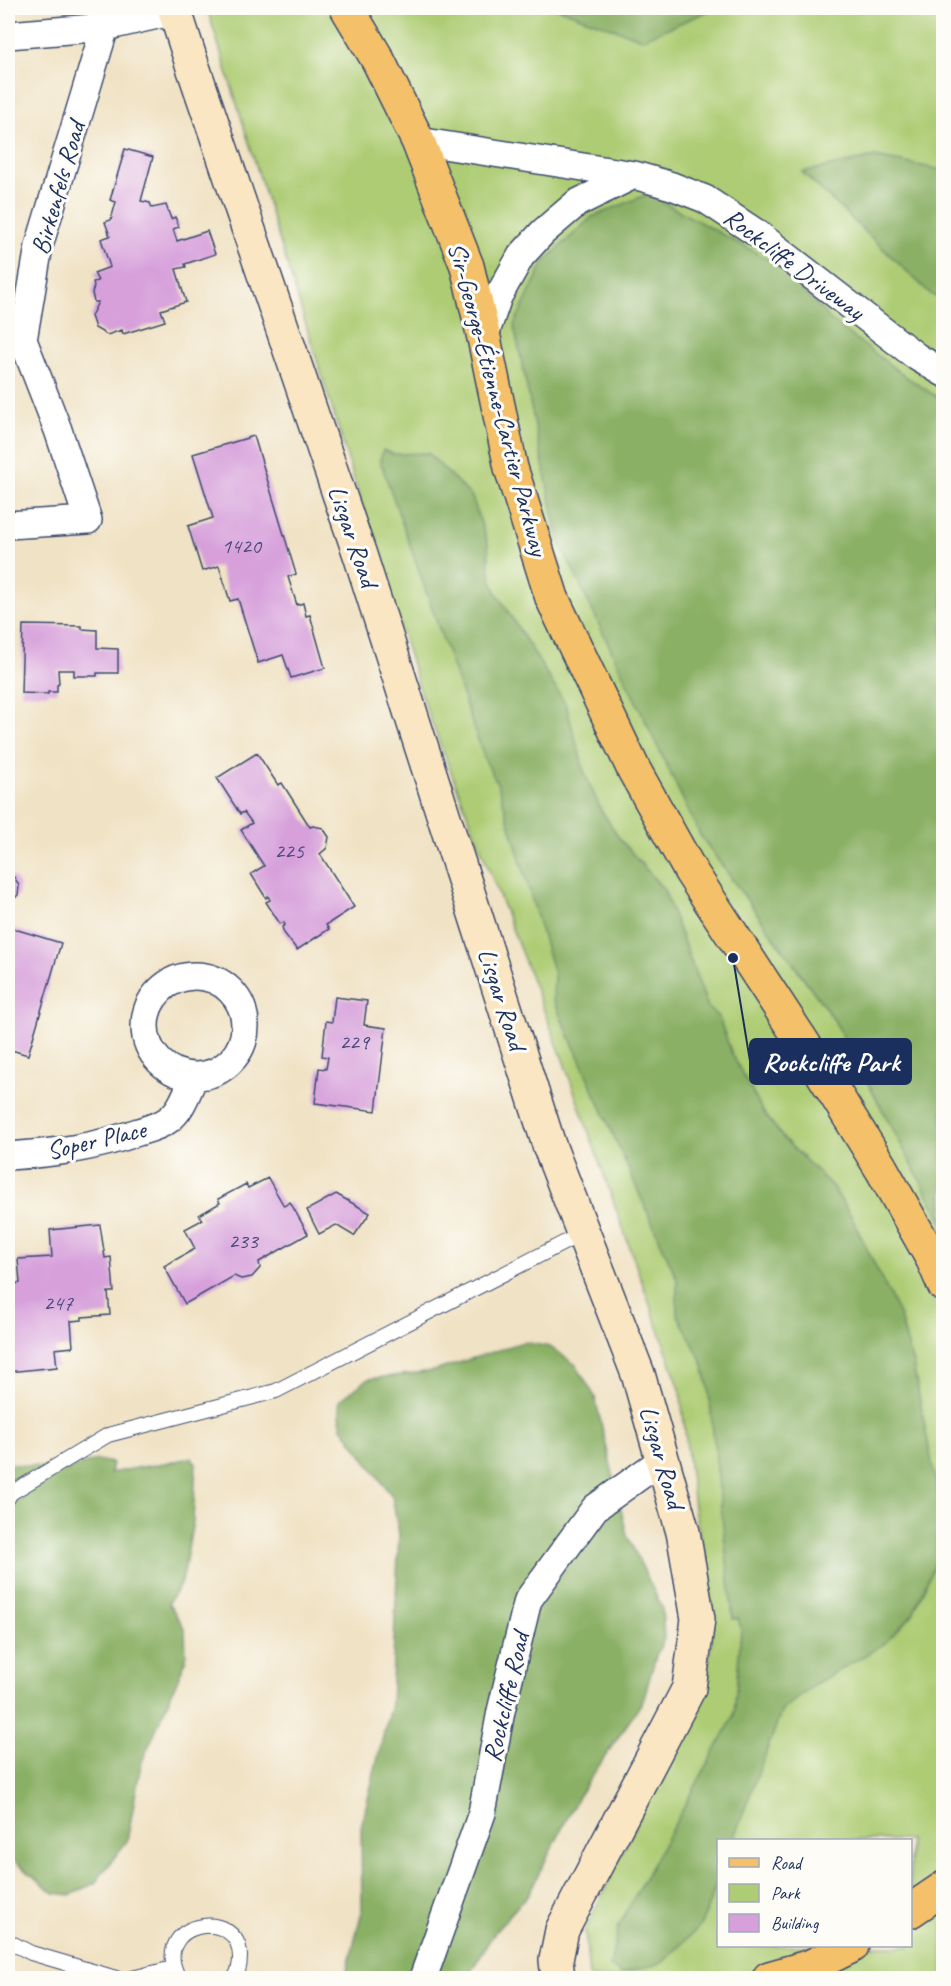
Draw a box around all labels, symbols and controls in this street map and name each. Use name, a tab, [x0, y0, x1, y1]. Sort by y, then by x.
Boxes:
street label: Birkenfels Road	[23, 114, 94, 258]
street label: Rockcliffe Driveway	[717, 200, 873, 329]
street label: Sir-George-Étienne-Cartier Parkway	[440, 239, 556, 561]
street label: Lisgar Road	[320, 481, 387, 595]
house number: 1420	[221, 532, 263, 560]
house number: 225	[274, 837, 305, 865]
street label: Lisgar Road	[470, 944, 535, 1058]
house number: 229	[339, 1028, 371, 1056]
callout: Rockcliffe Park	[750, 1039, 911, 1084]
text: Rockcliffe Park	[763, 1045, 902, 1079]
street label: Soper Place	[43, 1112, 151, 1167]
house number: 233	[228, 1227, 260, 1255]
house number: 247	[43, 1289, 74, 1317]
street label: Lisgar Road	[632, 1402, 693, 1516]
street label: Rockcliffe Road	[475, 1625, 538, 1765]
legend	[717, 1839, 912, 1947]
text: Road	[771, 1852, 804, 1874]
text: Park	[771, 1882, 801, 1904]
text: Building	[771, 1912, 820, 1934]

